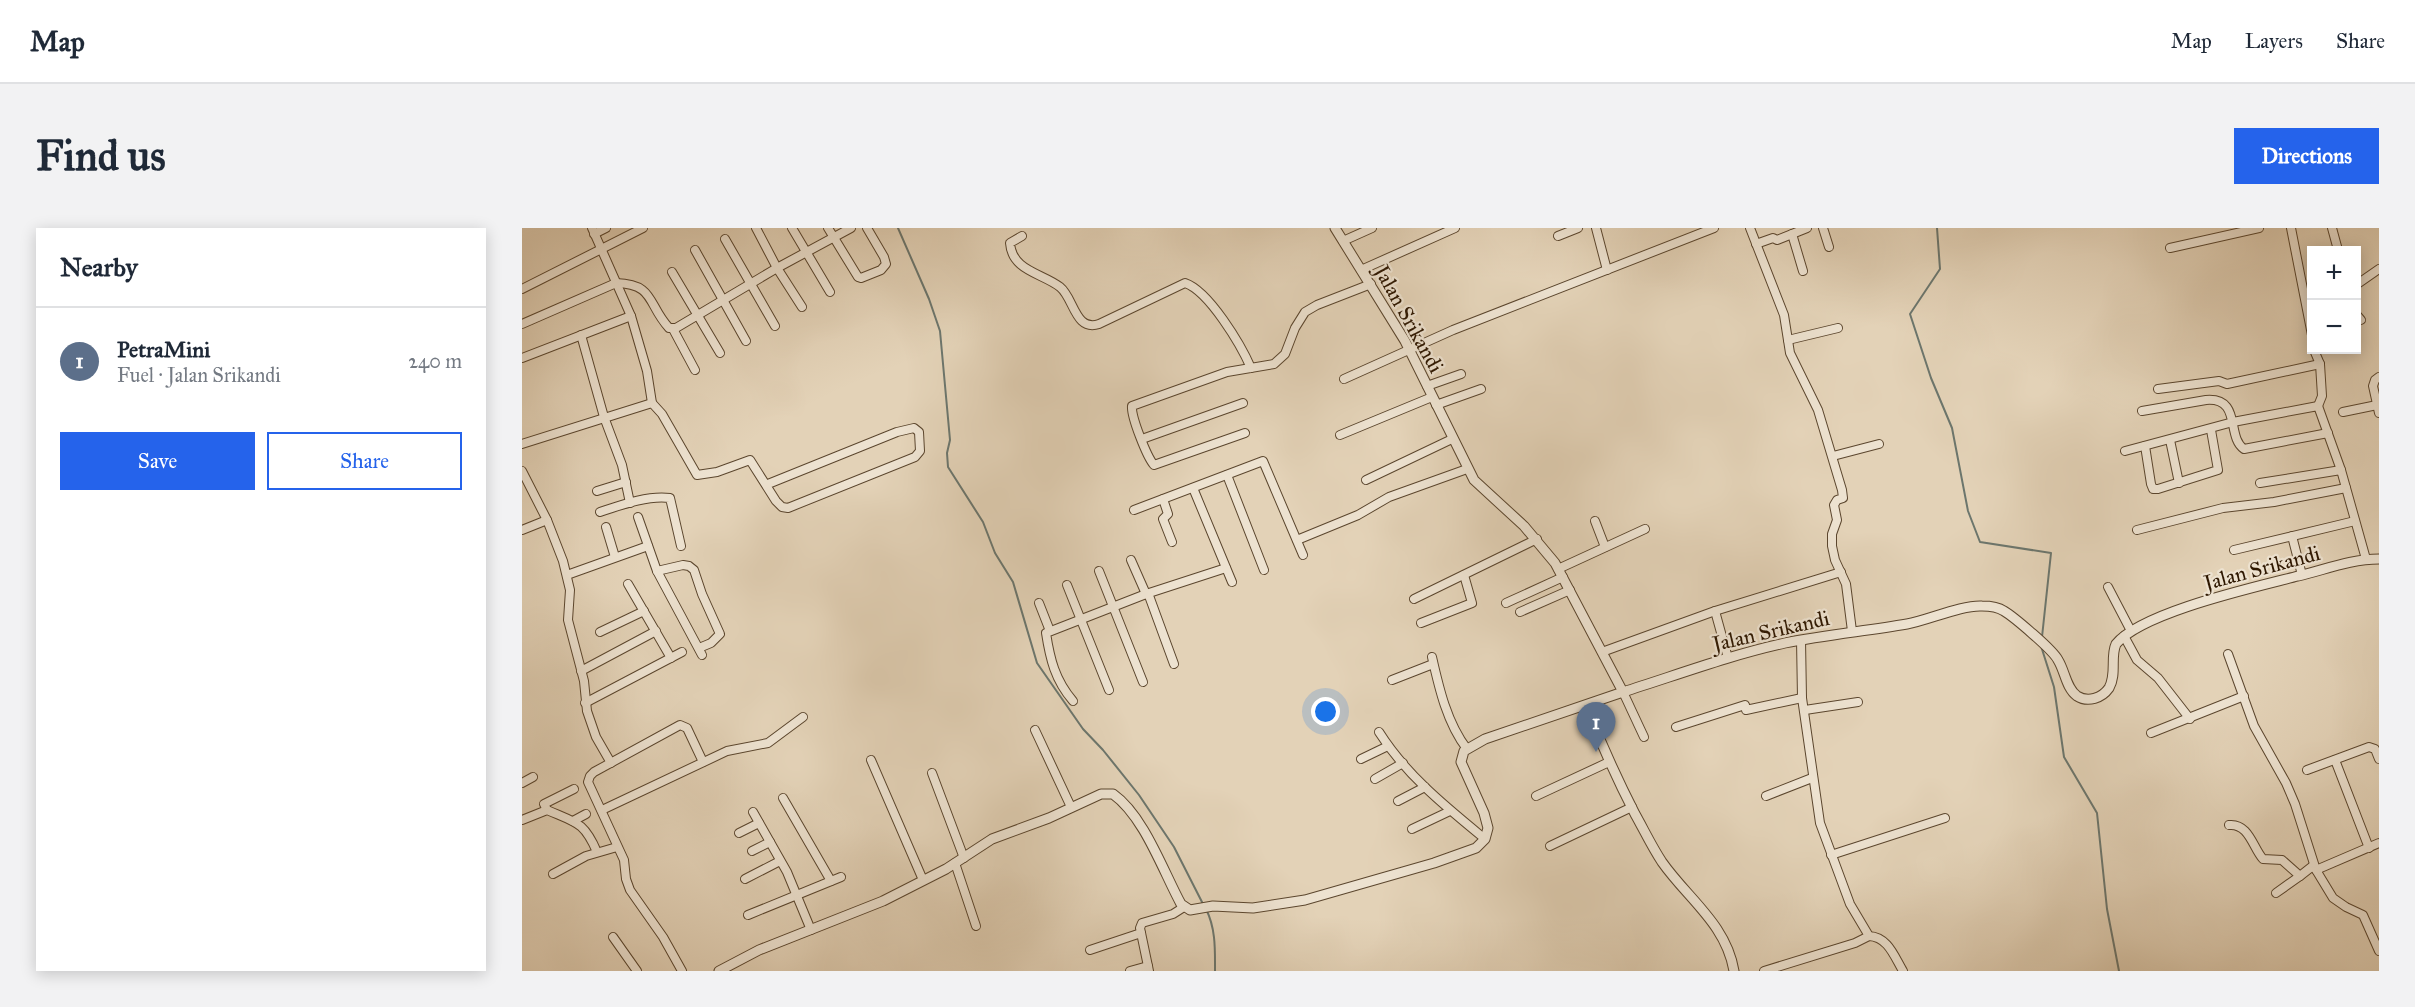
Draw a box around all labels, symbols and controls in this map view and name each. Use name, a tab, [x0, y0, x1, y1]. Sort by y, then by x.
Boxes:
text: Map	[30, 24, 85, 59]
text: Map	[2171, 28, 2212, 54]
text: Layers	[2245, 28, 2303, 54]
text: Share	[2336, 28, 2385, 54]
button: Directions	[2234, 128, 2379, 184]
text: Find us	[36, 130, 166, 182]
map controls	[2307, 246, 2361, 354]
button: +	[2307, 246, 2361, 300]
text: Nearby	[60, 251, 138, 283]
street label: Jalan Srikandi	[1368, 259, 1449, 378]
button: −	[2307, 300, 2361, 354]
text: PetraMini	[117, 336, 210, 363]
text: 1	[76, 349, 83, 373]
text: 240 m	[408, 349, 462, 373]
text: Fuel · Jalan Srikandi	[117, 363, 281, 387]
button: Save	[60, 432, 255, 490]
button: Share	[267, 432, 462, 490]
street label: Jalan Srikandi	[2199, 540, 2323, 597]
street label: Jalan Srikandi	[1708, 605, 1832, 658]
your location	[1311, 697, 1340, 726]
pin: 1	[1576, 702, 1616, 752]

